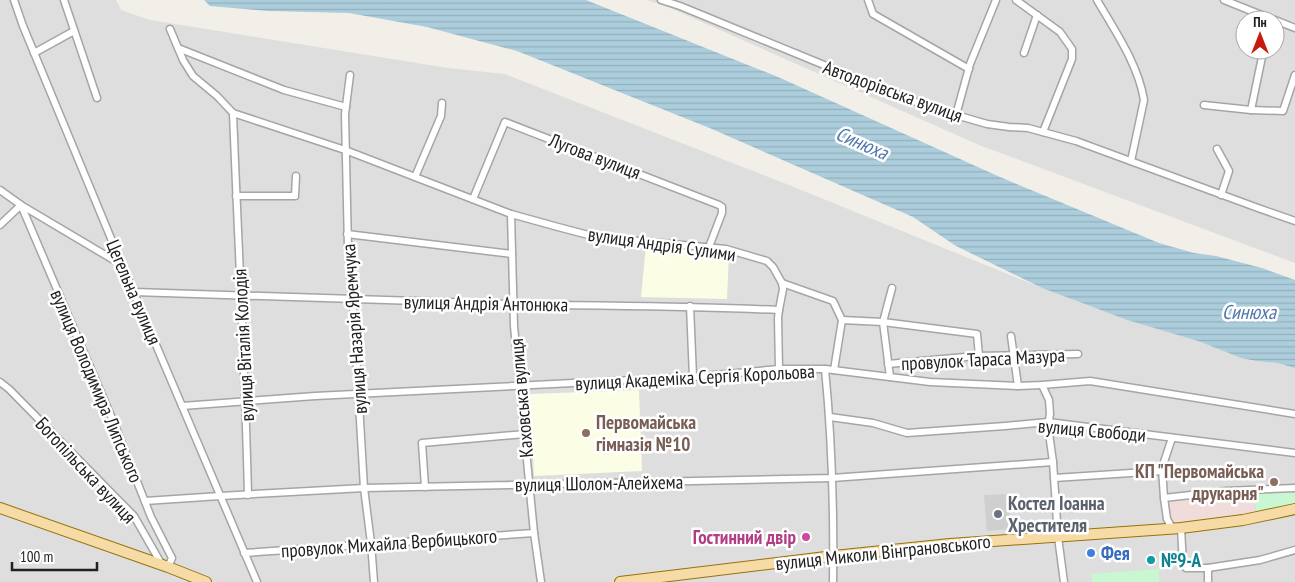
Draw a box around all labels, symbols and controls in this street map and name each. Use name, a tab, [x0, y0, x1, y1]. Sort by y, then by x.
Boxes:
north arrow	[1235, 10, 1285, 60]
text: Пн	[1253, 13, 1267, 31]
street label: Автодорівська вулиця	[820, 55, 966, 127]
water label: Синюха	[832, 120, 893, 166]
street label: Лугова вулиця	[545, 127, 644, 184]
street label: вулиця Андрія Сулими	[587, 222, 737, 266]
street label: Цегельна вулиця	[101, 236, 167, 348]
street label: вулиця Назарія Яремчука	[336, 243, 372, 415]
street label: вулиця Віталія Колодія	[227, 268, 259, 422]
street label: вулиця Володимира Липського	[45, 286, 149, 486]
street label: вулиця Андрія Антонюка	[404, 290, 568, 316]
water label: Синюха	[1222, 299, 1277, 325]
street label: Каховська вулиця	[504, 337, 538, 459]
street label: провулок Тараса Мазура	[900, 343, 1066, 375]
street label: вулиця Академіка Сергія Корольова	[575, 359, 815, 395]
place label: Первомайська гімназія №10	[596, 410, 696, 456]
street label: Богопільська вулиця	[31, 412, 141, 528]
street label: вулиця Свободи	[1037, 413, 1147, 447]
marker: Первомайська гімназія №10	[580, 427, 592, 439]
place label: КП "Первомайська друкарня"	[1135, 459, 1264, 505]
street label: вулиця Шолом-Алейхема	[515, 470, 683, 496]
marker: КП "Первомайська друкарня"	[1268, 476, 1280, 488]
place label: Костел Іоанна Хрестителя	[1008, 491, 1105, 537]
marker: Костел Іоанна Хрестителя	[992, 508, 1004, 520]
street label: провулок Михайла Вербицького	[280, 523, 498, 563]
place label: Гостинний двір	[693, 525, 797, 549]
street label: вулиця Миколи Вінграновського	[774, 529, 992, 575]
marker: Гостинний двір	[800, 531, 812, 543]
scale bar	[12, 540, 98, 572]
place label: Фея	[1101, 541, 1130, 565]
text: 100 m	[20, 547, 53, 566]
marker: Фея	[1085, 547, 1097, 559]
place label: №9-А	[1161, 548, 1201, 572]
marker: №9-А	[1145, 554, 1157, 566]

